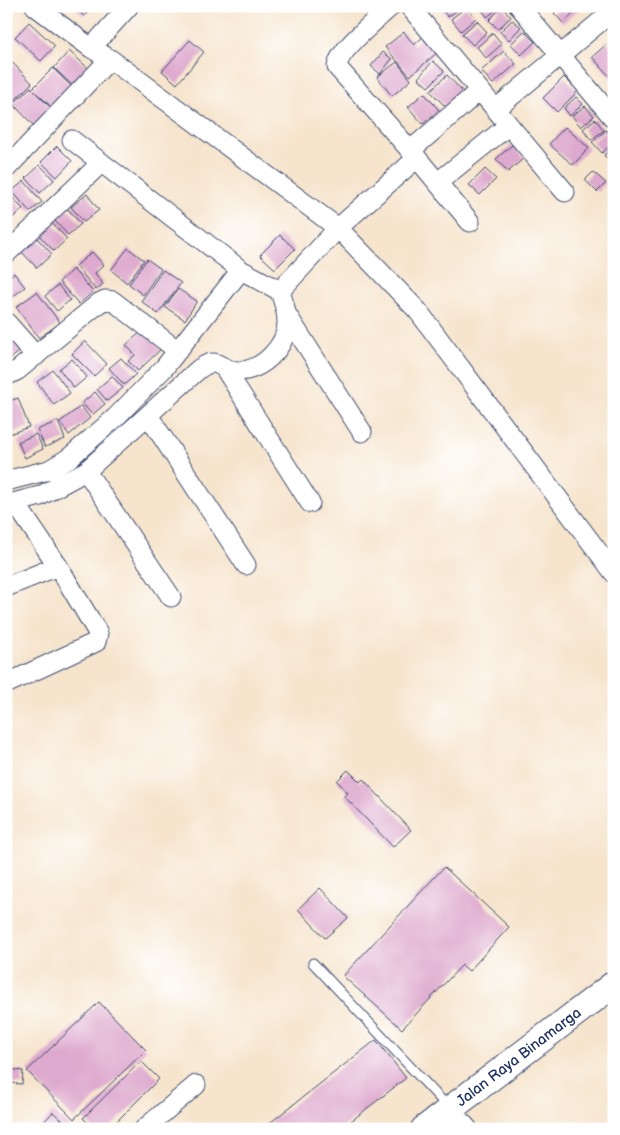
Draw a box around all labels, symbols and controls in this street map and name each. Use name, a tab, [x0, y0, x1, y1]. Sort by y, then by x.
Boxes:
street label: Jalan Raya Binamarga	[452, 1003, 585, 1111]

